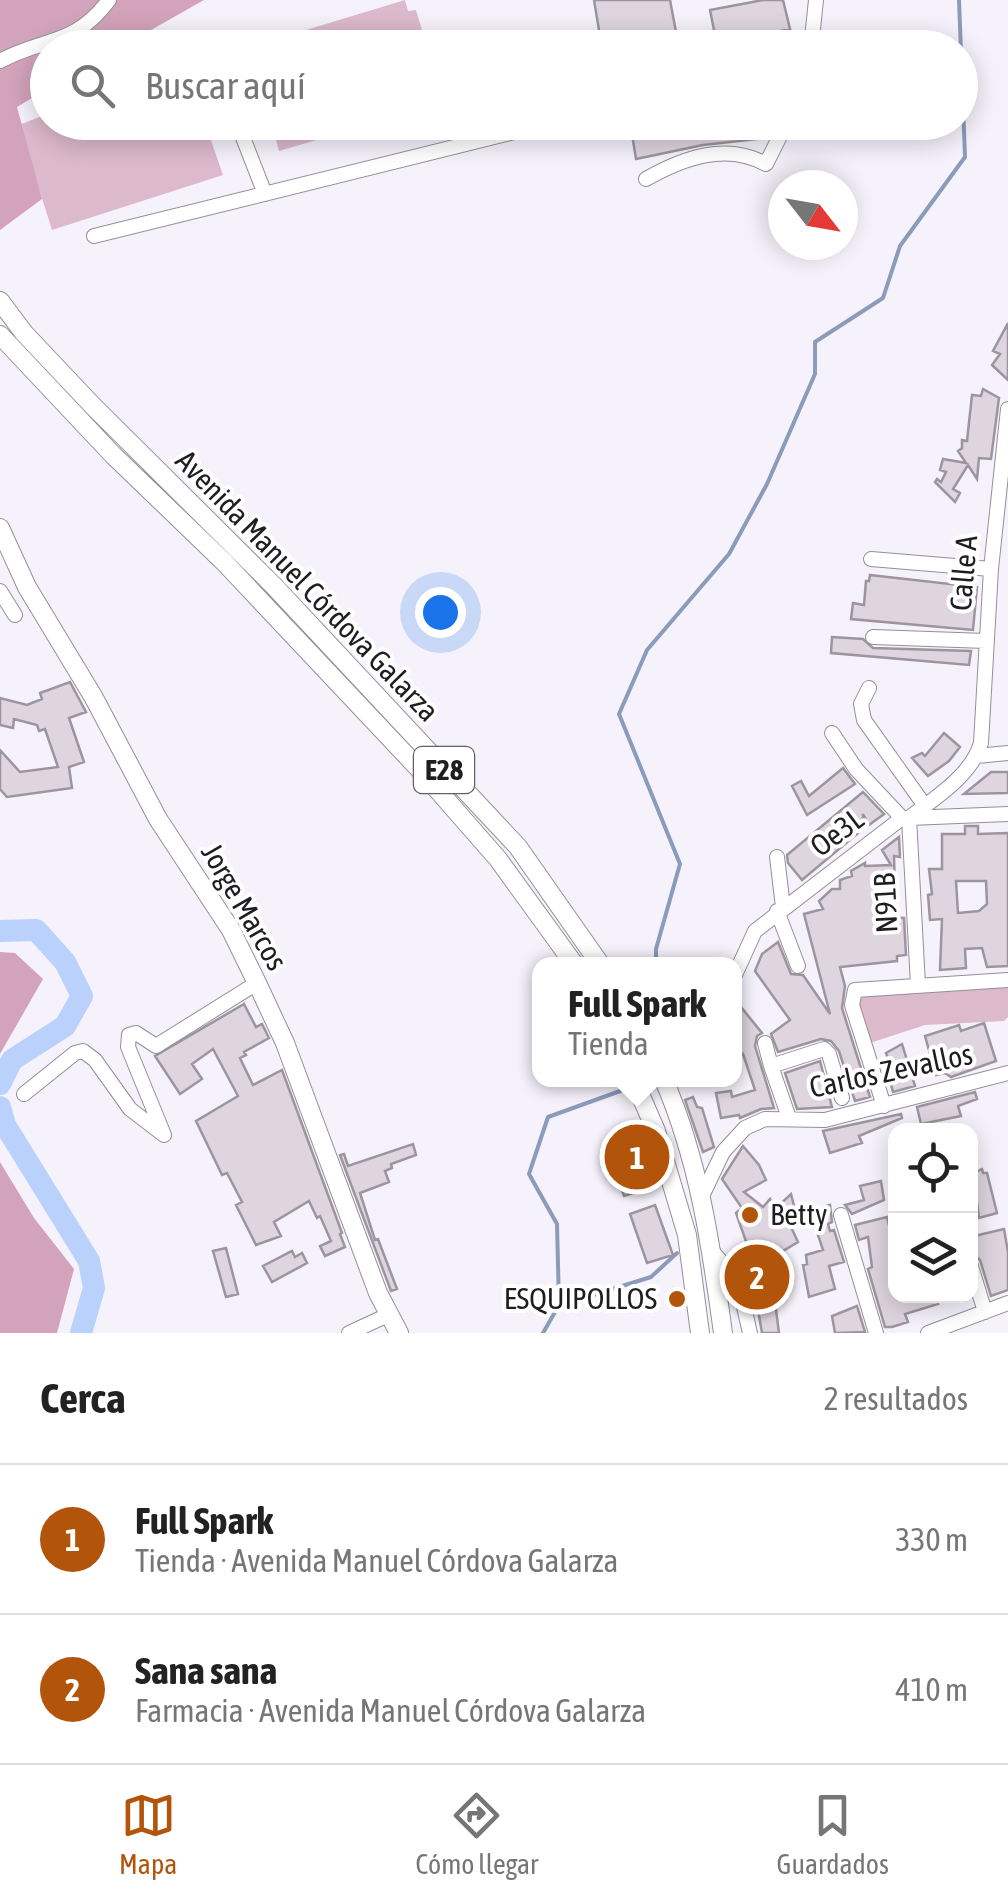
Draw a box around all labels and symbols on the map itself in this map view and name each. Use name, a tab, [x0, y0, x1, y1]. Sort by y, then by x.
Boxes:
north arrow	[768, 170, 858, 260]
street label: Avenida Manuel Córdova Galarza	[169, 443, 446, 728]
street label: Calle A	[943, 534, 983, 612]
your location	[415, 587, 466, 638]
road number: E28	[414, 747, 474, 793]
street label: Oe3L	[803, 801, 870, 863]
street label: Jorge Marcos	[195, 837, 295, 976]
street label: N91B	[866, 872, 904, 934]
street label: Carlos Zevallos	[806, 1036, 975, 1104]
pin: 1	[604, 1120, 670, 1194]
place label: Betty	[770, 1197, 827, 1231]
marker: Betty	[739, 1204, 761, 1226]
pin: 2	[724, 1240, 790, 1314]
place label: ESQUIPOLLOS	[504, 1281, 657, 1315]
marker: ESQUIPOLLOS	[666, 1288, 688, 1310]

